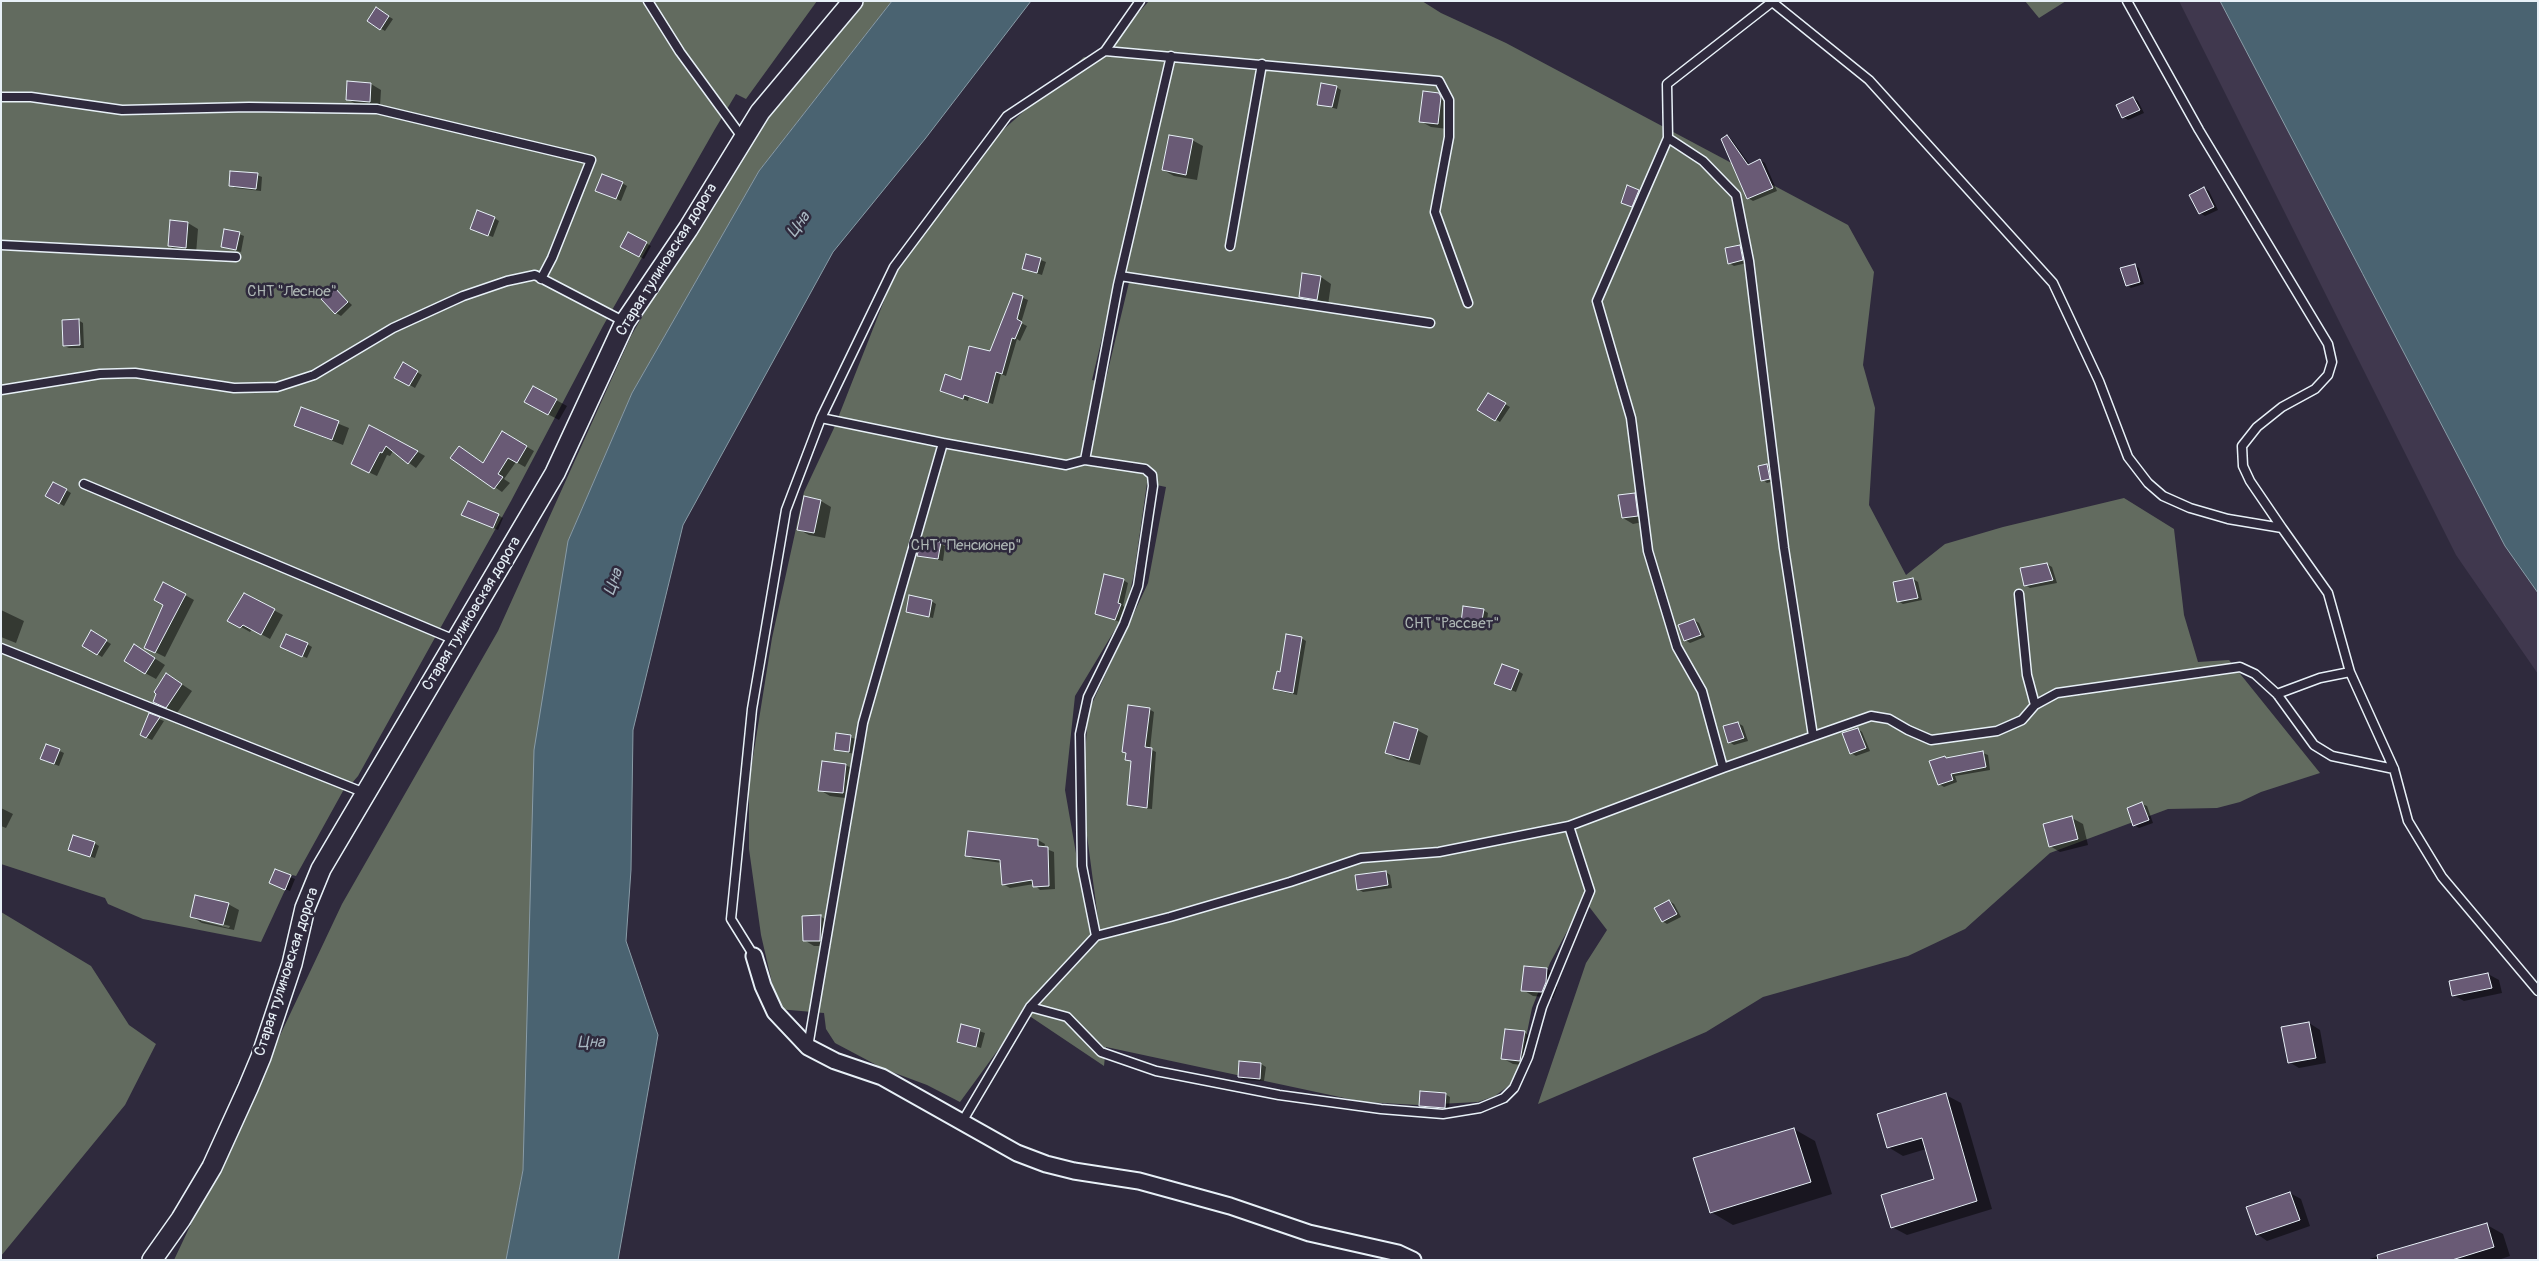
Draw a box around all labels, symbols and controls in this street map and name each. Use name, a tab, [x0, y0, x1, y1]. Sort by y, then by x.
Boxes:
street label: Старая тулиновская дорога	[613, 180, 721, 340]
water label: Цна	[783, 209, 815, 241]
park label: СНТ "Лесное"	[247, 283, 337, 301]
street label: Старая тулиновская дорога	[419, 534, 525, 694]
park label: СНТ "Пенсионер"	[911, 537, 1021, 555]
water label: Цна	[600, 566, 628, 598]
park label: СНТ "Рассвет"	[1405, 615, 1499, 633]
street label: Старая тулиновская дорога	[251, 885, 323, 1059]
water label: Цна	[578, 1033, 604, 1053]

